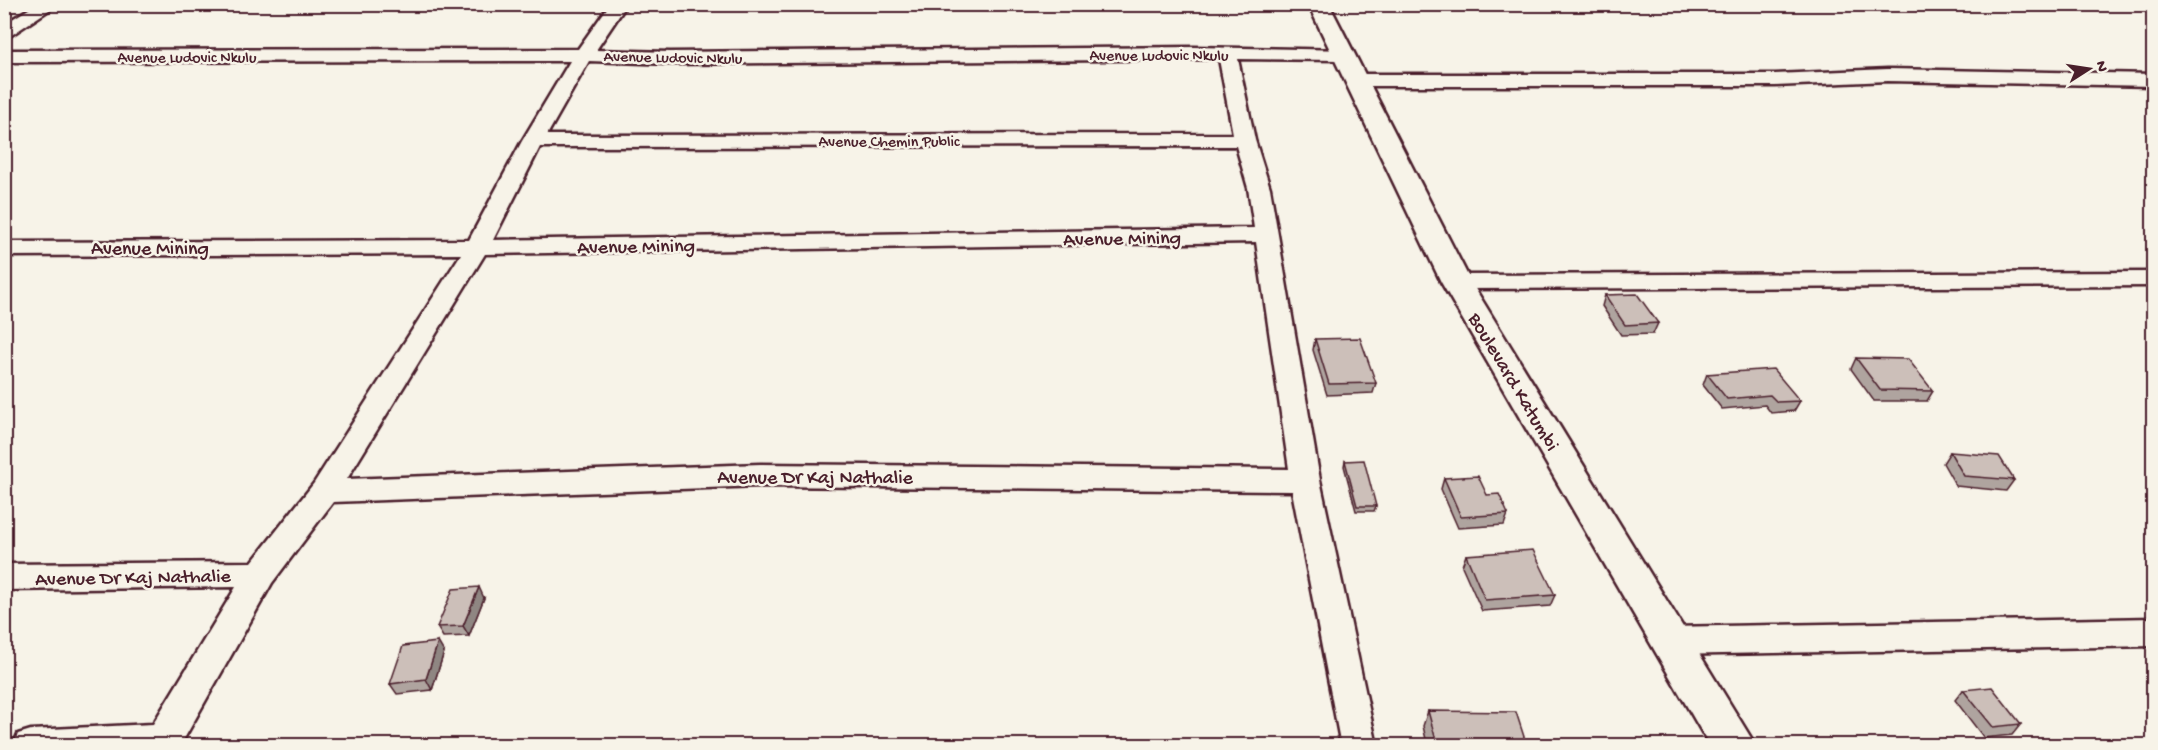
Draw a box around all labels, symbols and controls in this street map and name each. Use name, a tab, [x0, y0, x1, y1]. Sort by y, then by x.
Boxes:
north arrow	[2059, 39, 2119, 99]
street label: Avenue Ludovic Nkulu	[1090, 48, 1229, 67]
street label: Avenue Ludovic Nkulu	[603, 49, 743, 70]
street label: Avenue Ludovic Nkulu	[118, 50, 257, 69]
text: N	[2090, 60, 2111, 74]
street label: Avenue Chemin Public	[819, 134, 960, 153]
street label: Avenue Mining	[1063, 228, 1181, 253]
street label: Avenue Mining	[577, 236, 695, 261]
street label: Avenue Mining	[91, 239, 209, 262]
street label: Boulevard Katumbi	[1461, 309, 1562, 456]
street label: Avenue Dr Kaj Nathalie	[717, 468, 913, 491]
street label: Avenue Dr Kaj Nathalie	[35, 566, 232, 593]

